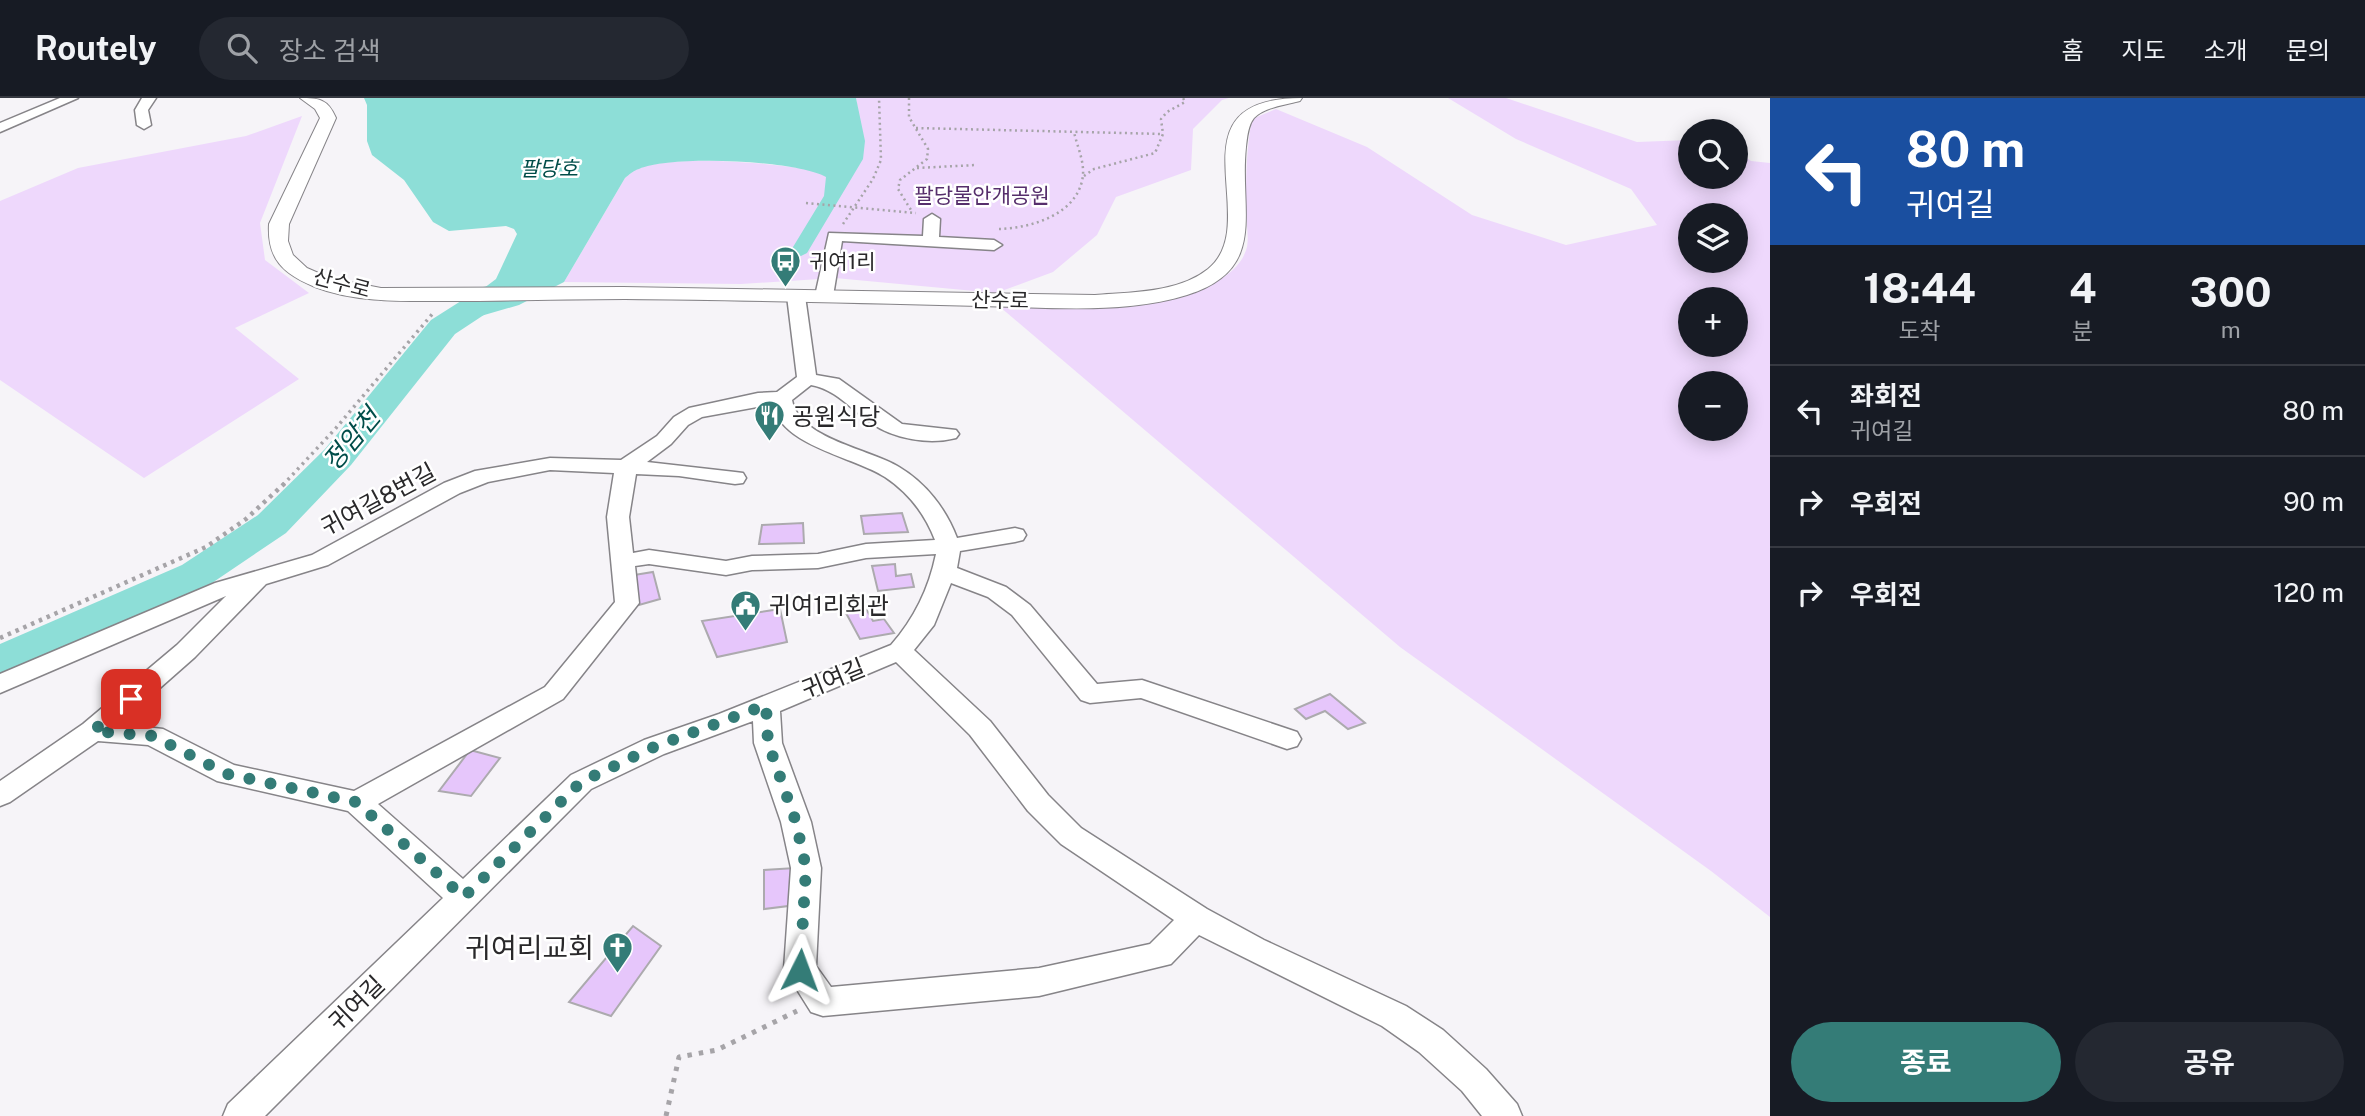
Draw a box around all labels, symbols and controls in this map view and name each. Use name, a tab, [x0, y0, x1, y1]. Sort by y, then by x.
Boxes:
search box	[199, 17, 689, 80]
text: Routely	[35, 29, 157, 67]
icon: search	[223, 29, 261, 67]
text: 장소 검색	[279, 35, 381, 66]
text: 홈	[2061, 36, 2083, 64]
text: 지도	[2121, 36, 2166, 64]
text: 소개	[2204, 36, 2248, 64]
text: 문의	[2286, 36, 2330, 64]
map controls	[1678, 119, 1748, 441]
button: search	[1678, 119, 1748, 189]
text: 80 m	[1906, 120, 2025, 178]
icon: left	[1791, 126, 1882, 217]
water label: 팔당호	[520, 156, 580, 181]
park label: 팔당물안개공원	[914, 183, 1050, 208]
text: 귀여길	[1906, 186, 1994, 223]
button: layers	[1678, 203, 1748, 273]
bus stop icon: 귀여1리	[769, 244, 803, 288]
place label: 귀여1리	[809, 249, 876, 274]
street label: 산수로	[311, 263, 373, 303]
text: 18:44	[1863, 263, 1976, 312]
text: 4	[2069, 263, 2097, 312]
text: 300	[2190, 267, 2272, 316]
street label: 산수로	[971, 287, 1029, 313]
button: +	[1678, 287, 1748, 357]
text: m	[2221, 316, 2241, 343]
text: 도착	[1898, 317, 1941, 344]
text: 분	[2072, 317, 2093, 344]
button: −	[1678, 371, 1748, 441]
text: 좌회전	[1850, 380, 1922, 411]
icon: left	[1791, 392, 1829, 430]
text: 80 m	[2283, 395, 2344, 426]
water label: 정암천	[316, 399, 388, 476]
restaurant icon: 공원식당	[752, 399, 786, 443]
place label: 공원식당	[792, 402, 880, 430]
text: 귀여길	[1850, 417, 1913, 444]
street label: 귀여길8번길	[316, 457, 440, 541]
icon: right	[1791, 483, 1829, 521]
text: 90 m	[2283, 486, 2344, 517]
text: 우회전	[1850, 488, 1922, 519]
icon: right	[1791, 574, 1829, 612]
text: 120 m	[2273, 577, 2344, 608]
text: 우회전	[1850, 579, 1922, 610]
public building icon: 귀여1리회관	[729, 588, 763, 632]
place label: 귀여1리회관	[769, 591, 889, 619]
street label: 귀여길	[797, 653, 869, 703]
pin	[101, 669, 161, 729]
icon: arrive	[112, 680, 150, 718]
church icon: 귀여리교회	[600, 930, 634, 974]
place label: 귀여리교회	[465, 931, 594, 964]
position arrow	[763, 933, 837, 1007]
street label: 귀여길	[322, 970, 390, 1036]
button: 종료	[1791, 1022, 2061, 1102]
button: 공유	[2075, 1022, 2344, 1102]

